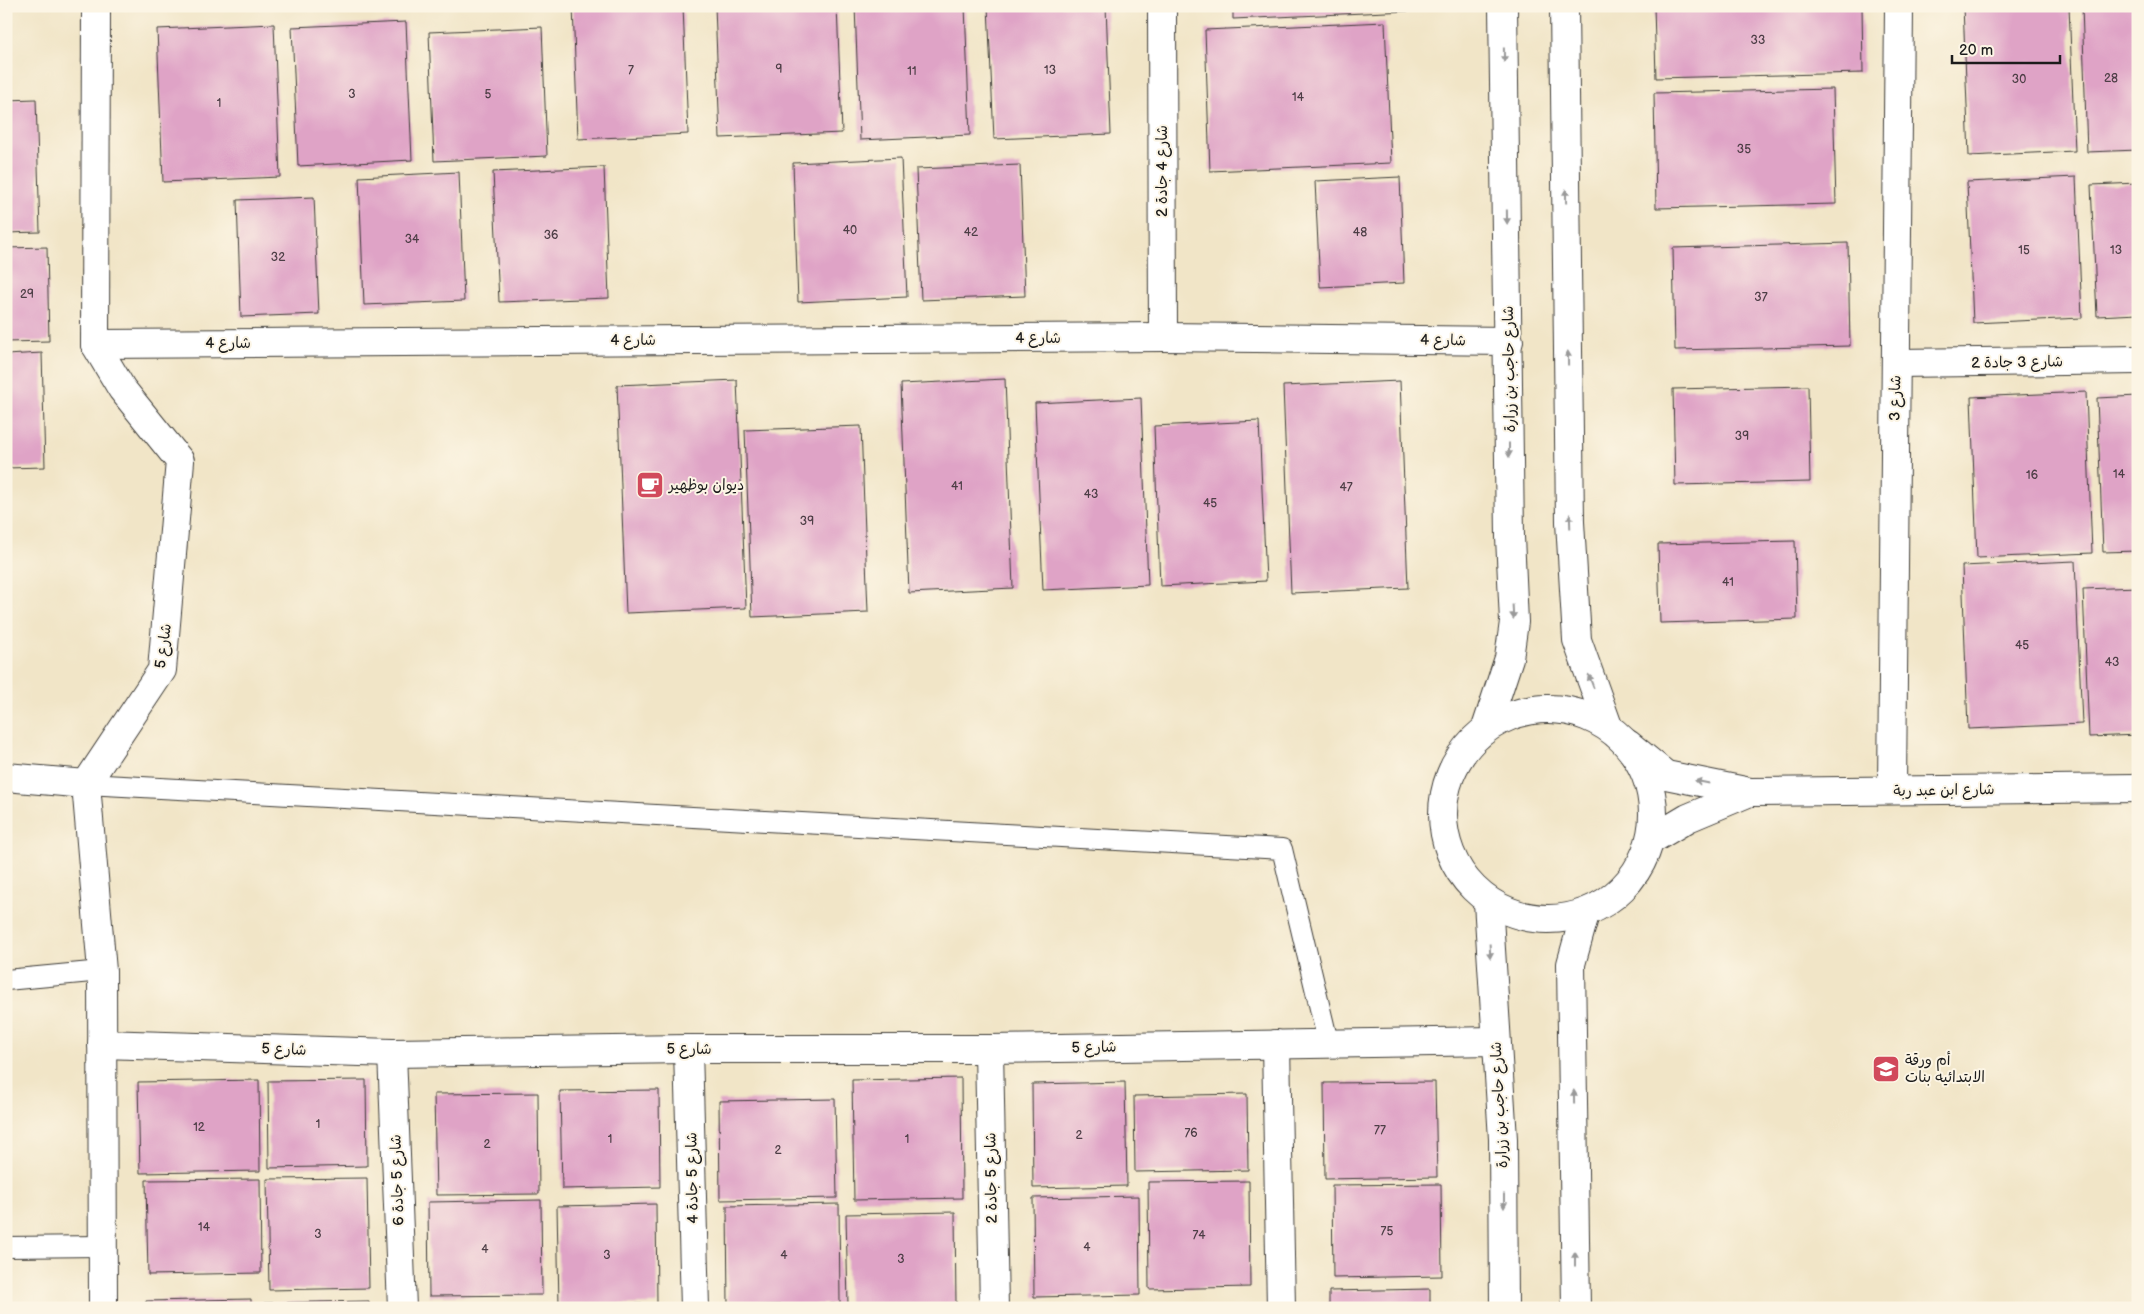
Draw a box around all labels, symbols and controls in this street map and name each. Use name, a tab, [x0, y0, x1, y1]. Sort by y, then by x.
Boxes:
scale bar	[1952, 32, 2059, 64]
house number: 33	[1751, 33, 1765, 48]
text: 20 m	[1959, 41, 1993, 60]
one-way arrow	[1500, 47, 1508, 63]
house number: 9	[776, 62, 783, 77]
house number: 7	[628, 63, 634, 78]
house number: 13	[1044, 63, 1056, 78]
house number: 11	[907, 64, 917, 79]
house number: 28	[2104, 71, 2118, 86]
house number: 30	[2012, 72, 2026, 87]
house number: 3	[348, 87, 356, 102]
house number: 5	[485, 87, 492, 102]
house number: 14	[1292, 90, 1305, 105]
house number: 1	[217, 96, 221, 111]
street label: شارع 4 جادة 2	[1153, 125, 1172, 217]
house number: 35	[1737, 142, 1751, 157]
one-way arrow	[1562, 187, 1570, 203]
one-way arrow	[1503, 210, 1511, 226]
house number: 40	[843, 223, 857, 238]
house number: 42	[964, 225, 978, 240]
house number: 48	[1353, 225, 1367, 240]
house number: 36	[544, 228, 558, 243]
house number: 34	[405, 232, 420, 247]
house number: 15	[2018, 243, 2030, 258]
house number: 13	[2110, 243, 2122, 258]
house number: 32	[271, 250, 285, 265]
house number: 29	[20, 287, 34, 302]
house number: 37	[1754, 290, 1768, 305]
street label: شارع حاجب بن زرارة	[1499, 305, 1520, 432]
street label: شارع 4	[1015, 329, 1061, 348]
street label: شارع 4	[610, 331, 656, 350]
street label: شارع 4	[1420, 331, 1466, 350]
street label: شارع 4	[205, 334, 251, 353]
one-way arrow	[1564, 350, 1572, 366]
street label: شارع 3 جادة 2	[1971, 352, 2063, 373]
street label: شارع 3	[1886, 375, 1905, 421]
house number: 39	[1735, 429, 1749, 444]
one-way arrow	[1505, 442, 1513, 458]
house number: 14	[2113, 467, 2126, 482]
house number: 16	[2026, 468, 2038, 483]
cafe icon: ديوان بوظهير	[635, 470, 665, 500]
place label: ديوان بوظهير	[667, 476, 744, 495]
house number: 41	[951, 479, 963, 494]
house number: 47	[1339, 480, 1353, 495]
house number: 43	[1084, 487, 1098, 502]
house number: 45	[1203, 496, 1217, 511]
one-way arrow	[1566, 512, 1574, 528]
house number: 39	[800, 514, 814, 529]
house number: 41	[1722, 575, 1734, 590]
one-way arrow	[1510, 605, 1518, 621]
street label: شارع 5	[151, 622, 176, 670]
house number: 45	[2015, 638, 2029, 653]
house number: 43	[2105, 655, 2119, 670]
one-way arrow	[1587, 673, 1595, 688]
one-way arrow	[1693, 778, 1709, 786]
street label: شارع ابن عبد ربة	[1893, 780, 1995, 801]
one-way arrow	[1487, 943, 1495, 959]
street label: شارع 5	[1071, 1038, 1117, 1057]
street label: شارع 5	[261, 1039, 307, 1060]
street label: شارع 5	[666, 1040, 712, 1059]
street label: شارع حاجب بن زرارة	[1487, 1041, 1512, 1169]
place label: أم ورقة الابتدائيه بنات	[1905, 1051, 1985, 1087]
school or university icon: أم ورقة الابتدائيه بنات	[1871, 1054, 1901, 1084]
one-way arrow	[1570, 1088, 1578, 1104]
house number: 1	[316, 1117, 320, 1132]
house number: 12	[193, 1120, 205, 1135]
house number: 77	[1374, 1123, 1386, 1138]
house number: 76	[1184, 1126, 1198, 1141]
house number: 2	[1075, 1128, 1083, 1143]
house number: 1	[608, 1132, 612, 1147]
street label: شارع 5 جادة 4	[682, 1132, 703, 1224]
house number: 1	[905, 1132, 909, 1147]
street label: شارع 5 جادة 2	[981, 1132, 1002, 1224]
street label: شارع 5 جادة 6	[386, 1134, 409, 1226]
house number: 2	[483, 1137, 491, 1152]
house number: 2	[774, 1143, 782, 1158]
one-way arrow	[1500, 1193, 1508, 1209]
house number: 14	[198, 1220, 211, 1235]
house number: 75	[1381, 1224, 1394, 1239]
house number: 3	[314, 1227, 322, 1242]
house number: 74	[1192, 1228, 1206, 1243]
house number: 4	[1083, 1240, 1091, 1255]
house number: 4	[481, 1242, 489, 1257]
house number: 3	[603, 1248, 611, 1263]
house number: 4	[780, 1248, 788, 1263]
one-way arrow	[1571, 1251, 1579, 1267]
house number: 3	[897, 1252, 905, 1267]

